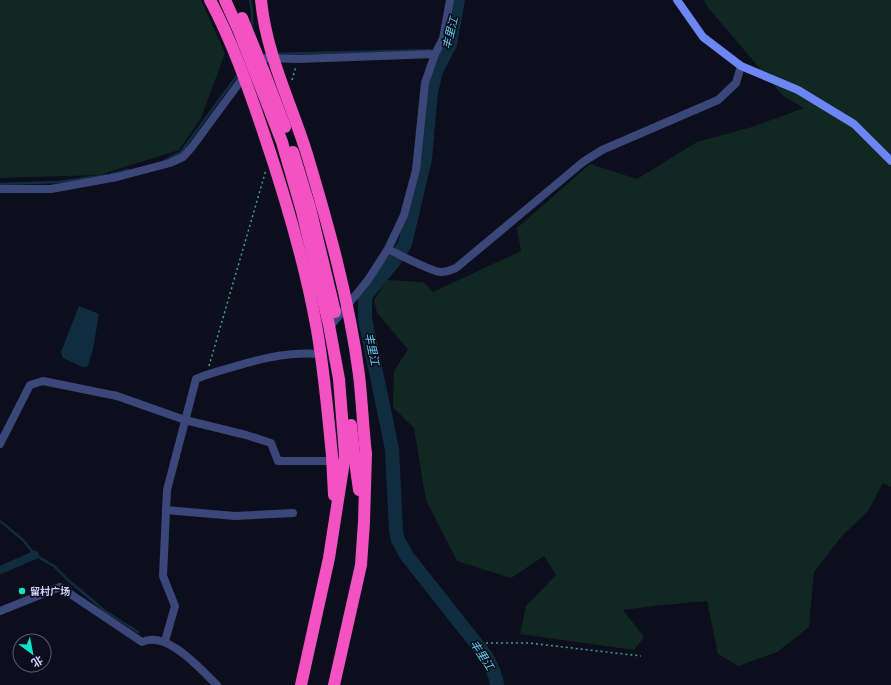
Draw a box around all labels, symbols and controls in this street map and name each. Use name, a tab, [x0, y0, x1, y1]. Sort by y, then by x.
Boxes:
water label: 丰里江	[439, 14, 461, 51]
water label: 丰里江	[362, 331, 382, 368]
place label: 留村广场	[30, 585, 70, 597]
marker: 留村广场	[17, 586, 27, 596]
north arrow	[12, 633, 52, 673]
water label: 丰里江	[467, 637, 497, 673]
text: 北	[29, 653, 46, 670]

